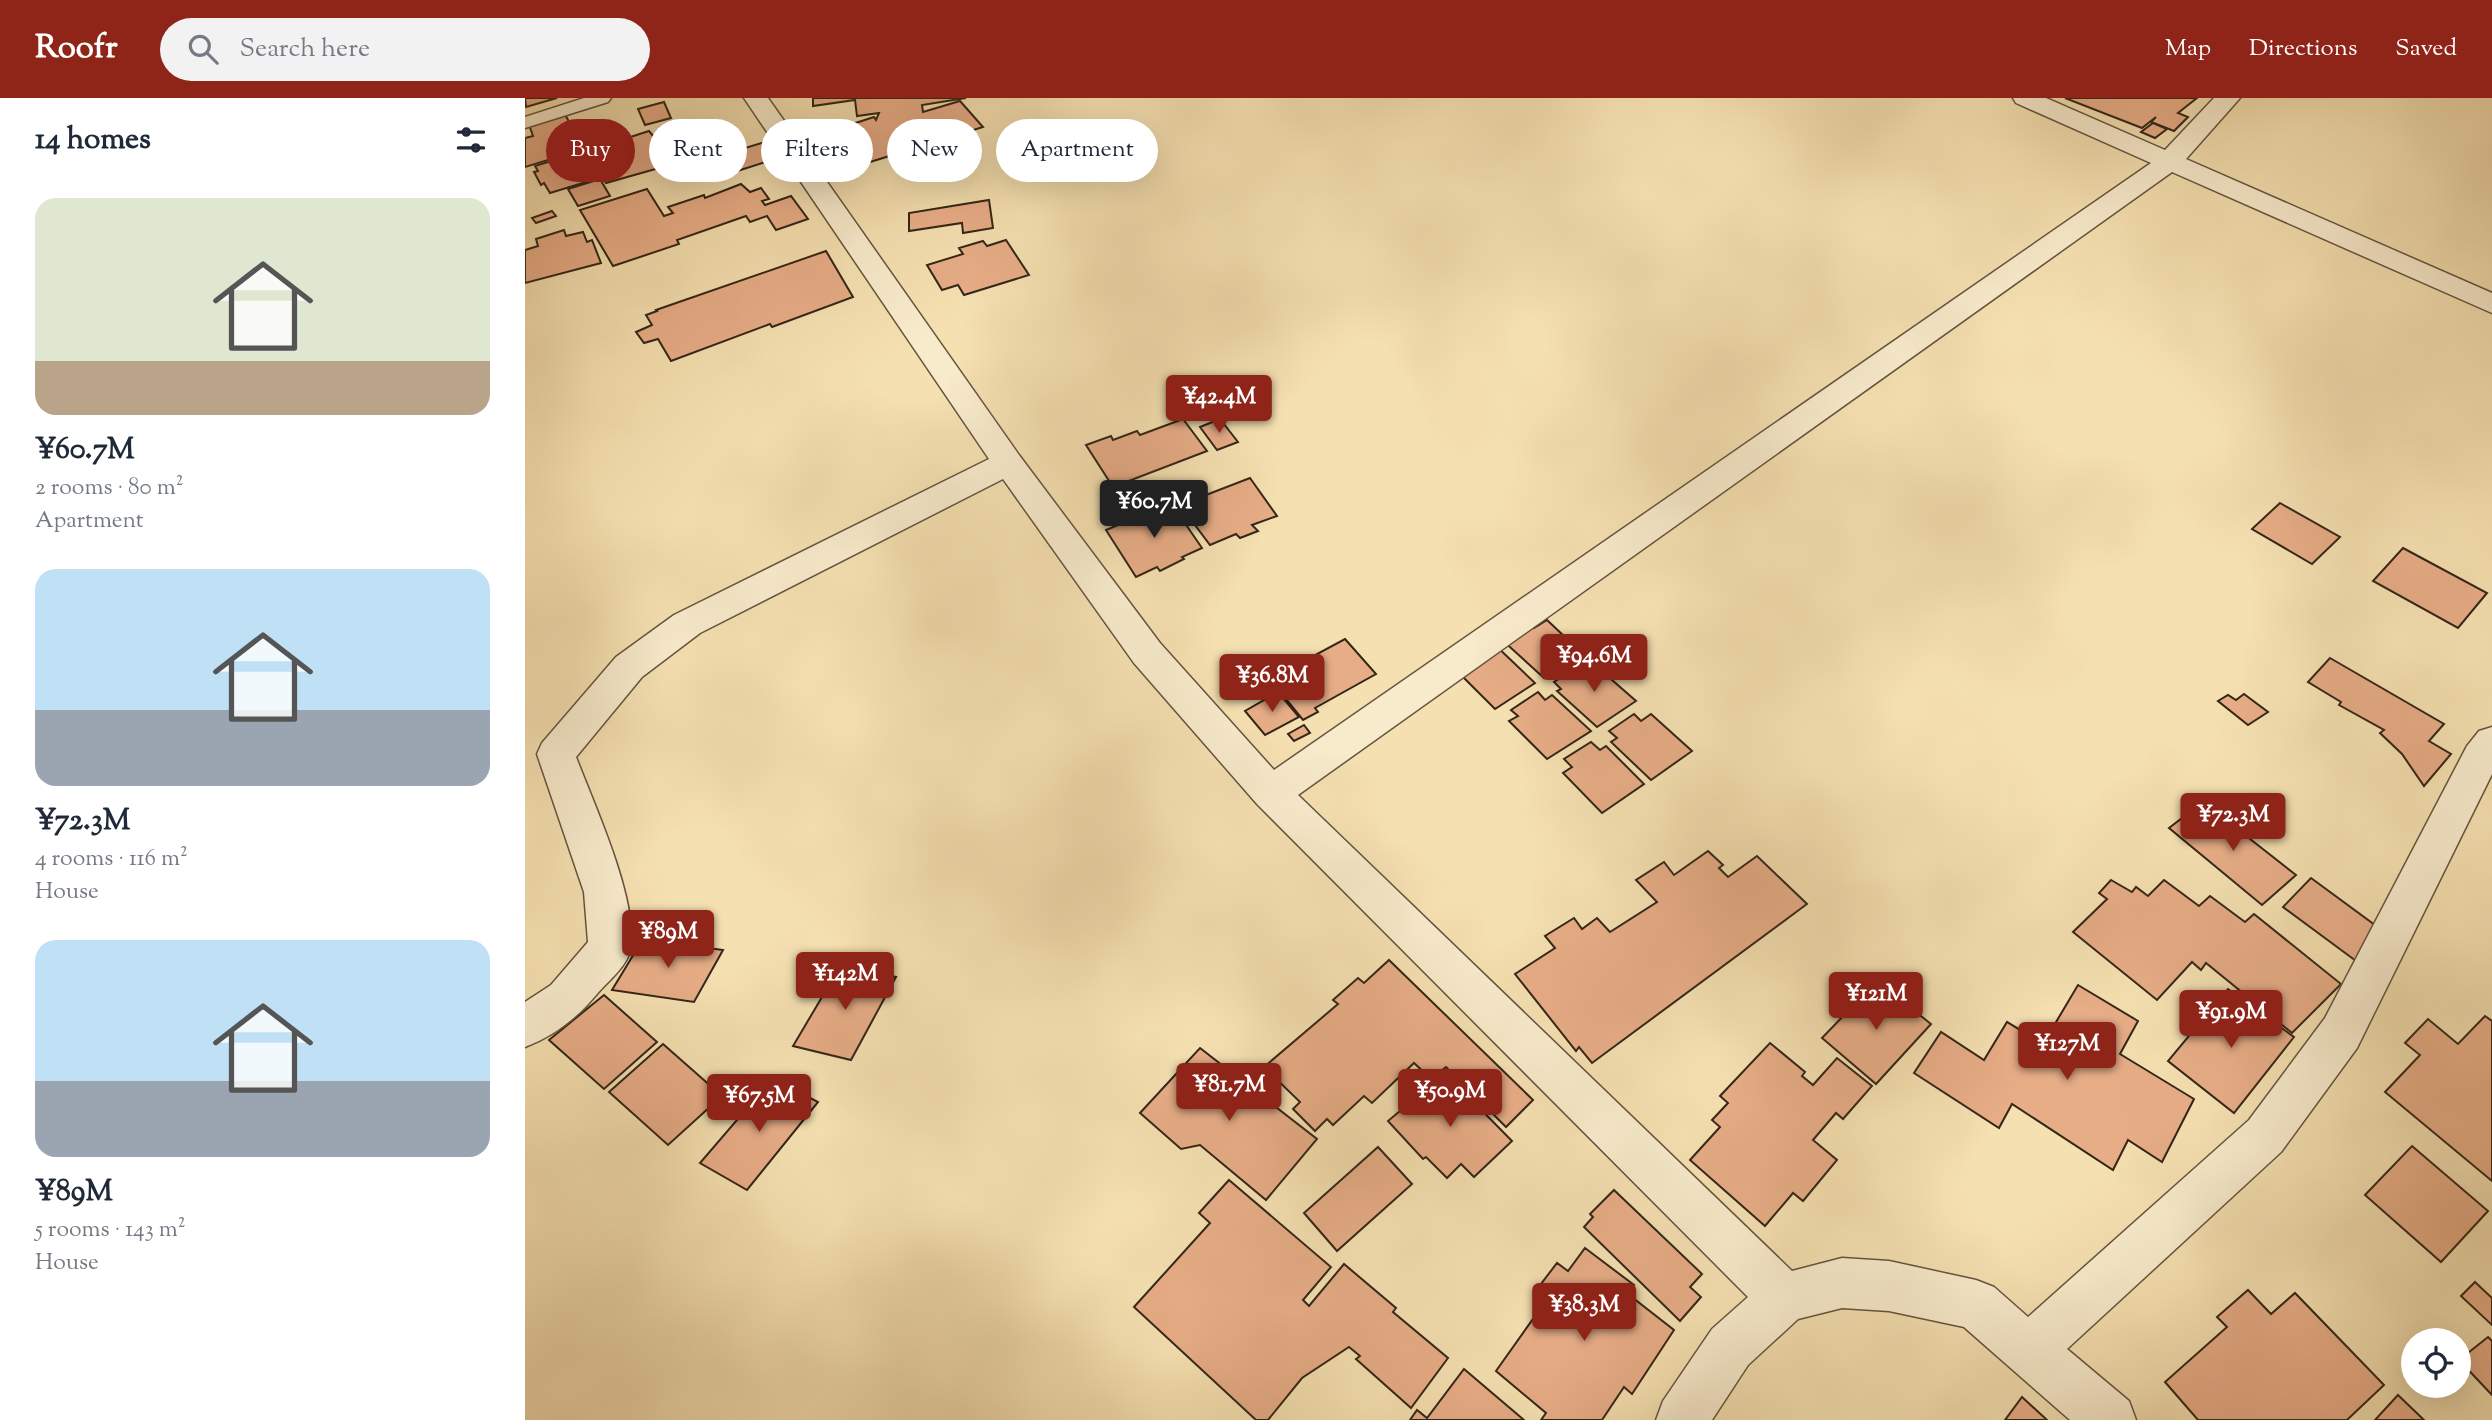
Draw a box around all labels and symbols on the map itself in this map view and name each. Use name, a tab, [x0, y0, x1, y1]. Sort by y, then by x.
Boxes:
pin: ¥42.4M	[1162, 376, 1276, 435]
pin: ¥60.7M	[1097, 480, 1211, 540]
pin: ¥94.6M	[1537, 634, 1651, 694]
pin: ¥36.8M	[1215, 654, 1329, 714]
pin: ¥72.3M	[2176, 794, 2290, 853]
pin: ¥89M	[627, 910, 709, 970]
pin: ¥142M	[796, 953, 894, 1012]
pin: ¥121M	[1827, 972, 1925, 1032]
pin: ¥91.9M	[2174, 990, 2288, 1050]
pin: ¥127M	[2018, 1023, 2116, 1082]
pin: ¥81.7M	[1172, 1063, 1286, 1123]
pin: ¥50.9M	[1393, 1070, 1507, 1129]
pin: ¥67.5M	[702, 1074, 816, 1134]
pin: ¥38.3M	[1527, 1284, 1641, 1343]

